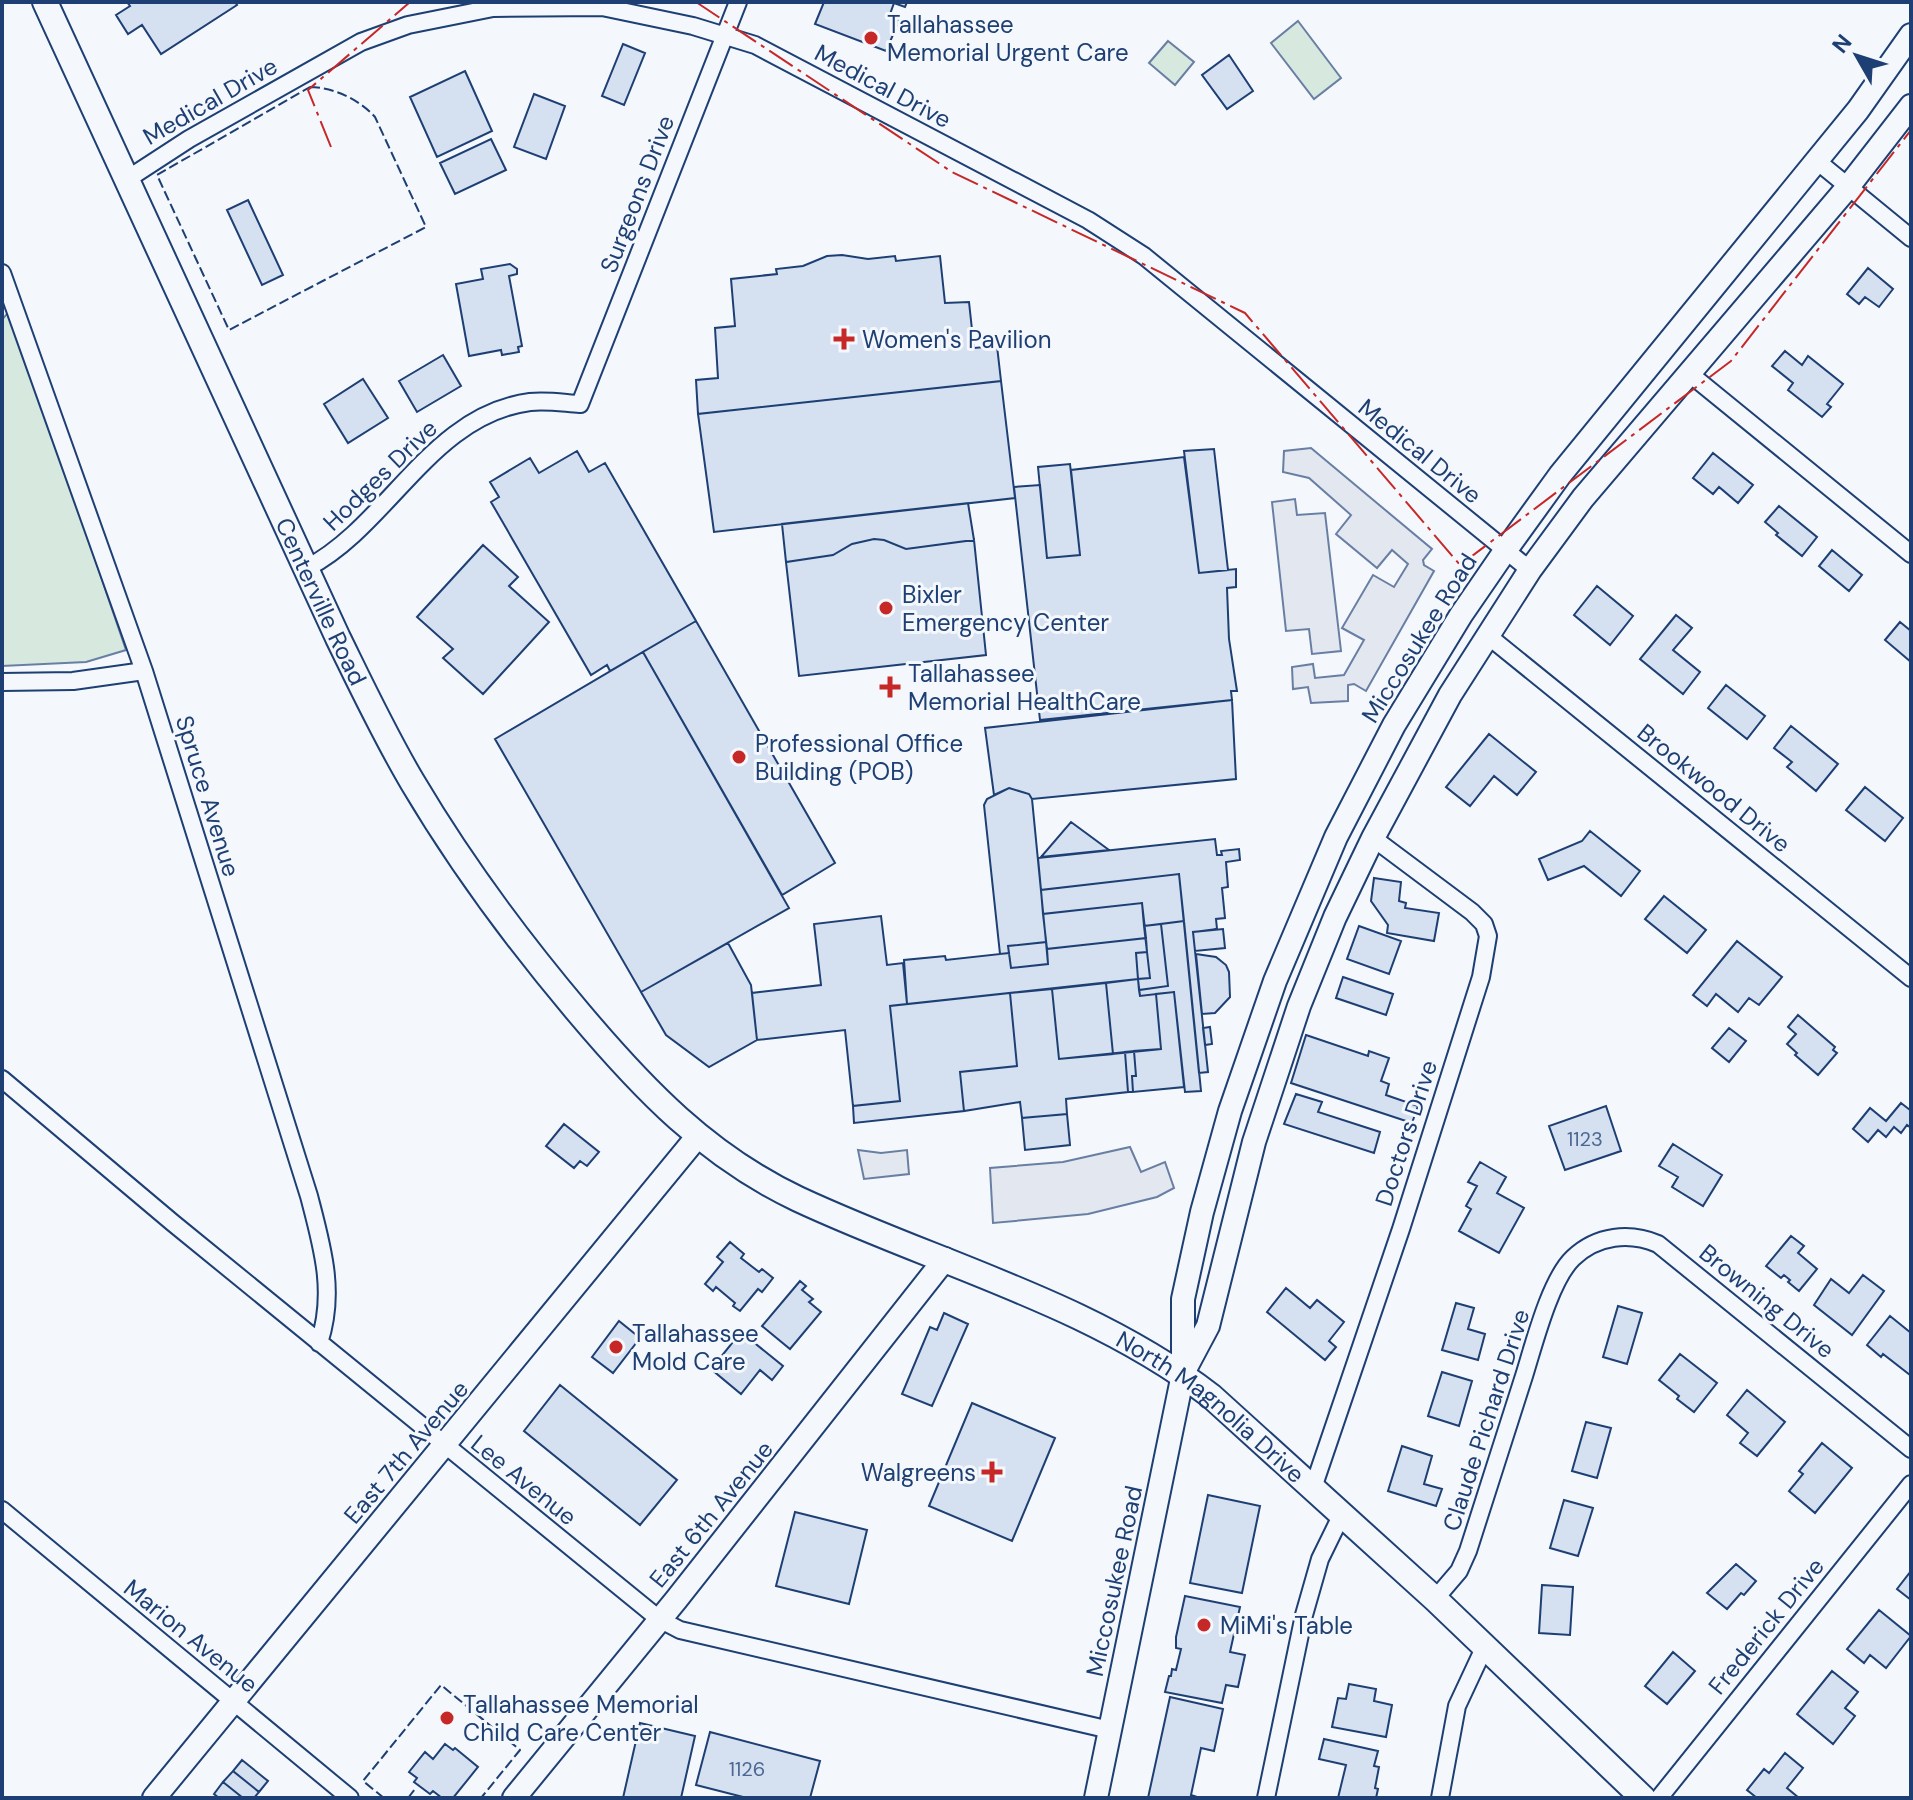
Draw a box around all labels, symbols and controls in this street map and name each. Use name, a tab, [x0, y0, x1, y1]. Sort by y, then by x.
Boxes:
place label: Tallahassee Memorial Urgent Care	[887, 9, 1129, 68]
north arrow	[1817, 16, 1897, 96]
text: N	[1826, 28, 1858, 59]
marker: Tallahassee Memorial Urgent Care	[862, 29, 880, 47]
street label: Medical Drive	[810, 37, 956, 135]
street label: Medical Drive	[137, 50, 283, 152]
street label: Surgeons Drive	[593, 111, 681, 277]
place label: Women's Pavilion	[862, 324, 1052, 355]
marker: Women's Pavilion	[833, 328, 855, 350]
street label: Medical Drive	[1352, 392, 1488, 510]
street label: Hodges Drive	[316, 413, 444, 537]
street label: Centerville Road	[269, 513, 374, 690]
street label: Miccosukee Road	[1354, 547, 1484, 729]
place label: Bixler Emergency Center	[902, 579, 1109, 638]
marker: Bixler Emergency Center	[877, 599, 895, 617]
place label: Tallahassee Memorial HealthCare	[908, 658, 1141, 717]
marker: Tallahassee Memorial HealthCare	[879, 676, 901, 698]
street label: Spruce Avenue	[169, 712, 247, 880]
street label: Brookwood Drive	[1631, 717, 1797, 859]
place label: Professional Office Building (POB)	[755, 728, 963, 787]
marker: Professional Office Building (POB)	[730, 748, 748, 766]
street label: Doctors Drive	[1368, 1056, 1444, 1210]
house number: 1123	[1567, 1126, 1603, 1152]
street label: Browning Drive	[1693, 1237, 1841, 1365]
street label: Claude Pichard Drive	[1436, 1305, 1536, 1535]
place label: Tallahassee Mold Care	[632, 1318, 759, 1377]
street label: North Magnolia Drive	[1111, 1323, 1312, 1489]
marker: Tallahassee Mold Care	[607, 1338, 625, 1356]
street label: East 7th Avenue	[337, 1374, 475, 1530]
street label: Lee Avenue	[465, 1428, 583, 1532]
street label: East 6th Avenue	[642, 1434, 780, 1594]
place label: Walgreens	[861, 1457, 976, 1488]
marker: Walgreens	[983, 1463, 1001, 1481]
street label: Miccosukee Road	[1079, 1483, 1149, 1679]
street label: Frederick Drive	[1701, 1551, 1831, 1701]
street label: Marion Avenue	[118, 1572, 264, 1700]
place label: MiMi's Table	[1220, 1610, 1353, 1641]
marker: MiMi's Table	[1195, 1616, 1213, 1634]
place label: Tallahassee Memorial Child Care Center	[463, 1689, 699, 1748]
marker: Tallahassee Memorial Child Care Center	[438, 1709, 456, 1727]
house number: 1126	[729, 1756, 765, 1782]

